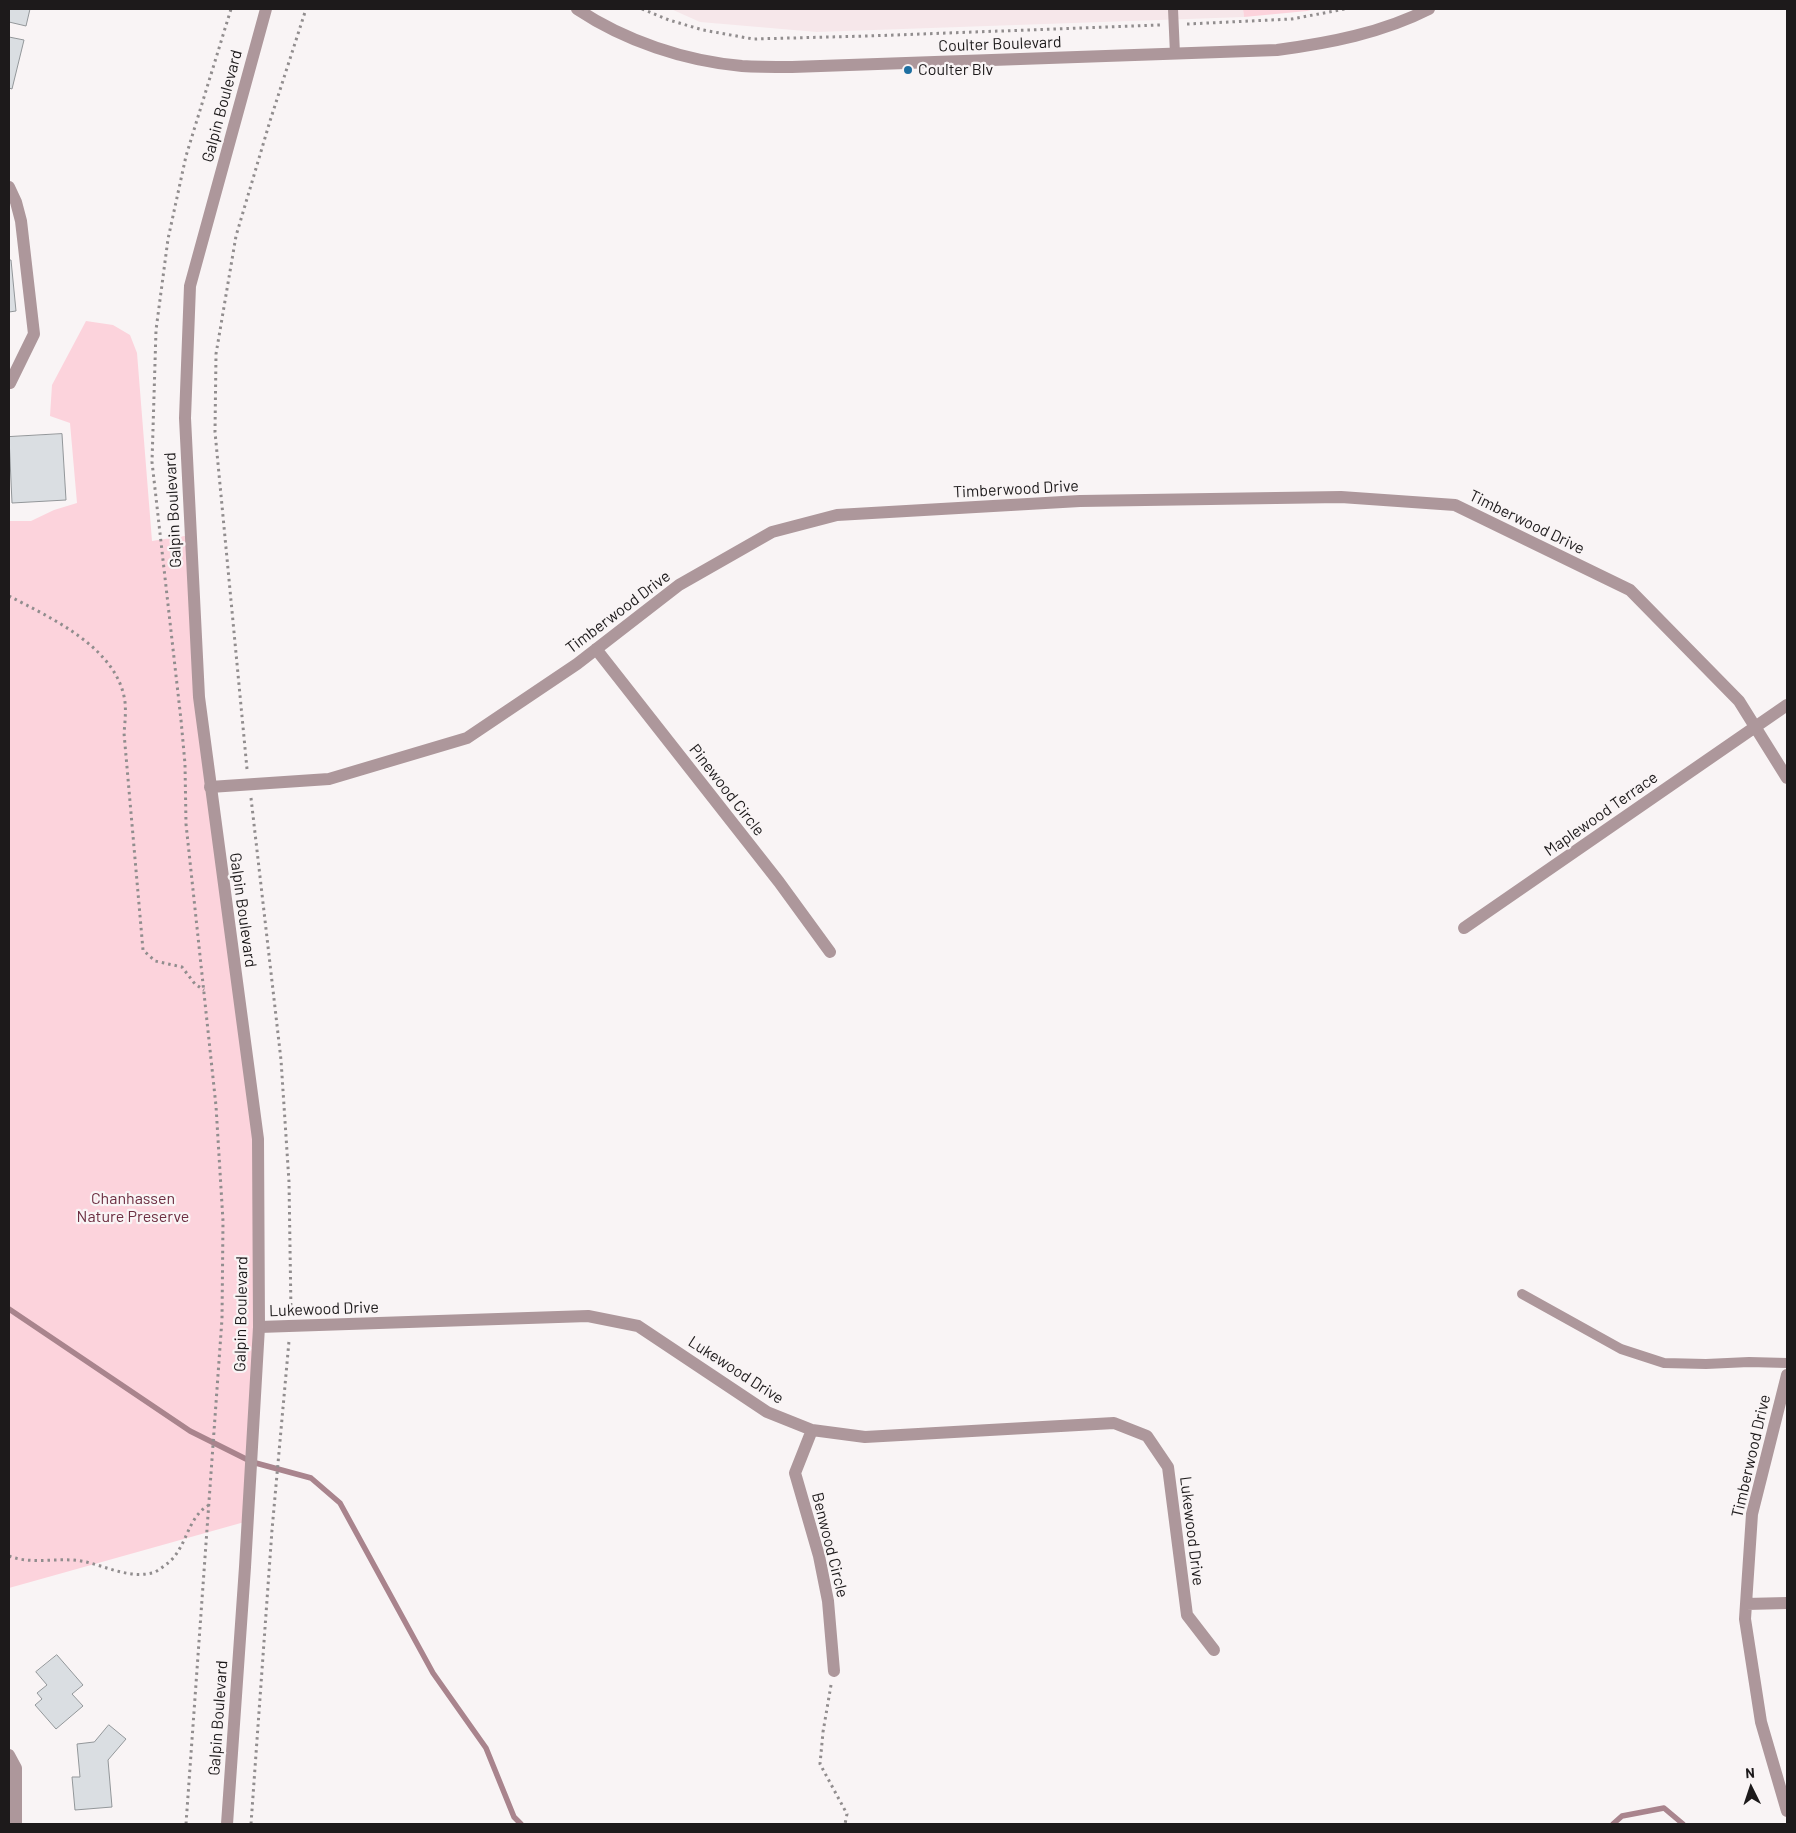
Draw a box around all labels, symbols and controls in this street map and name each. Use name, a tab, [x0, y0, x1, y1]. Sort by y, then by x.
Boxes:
street label: Coulter Boulevard	[938, 32, 1062, 56]
street label: Galpin Boulevard	[198, 48, 246, 164]
place label: Coulter Blv	[918, 60, 993, 80]
marker: Coulter Blv	[902, 64, 914, 76]
street label: Galpin Boulevard	[160, 452, 186, 568]
street label: Timberwood Drive	[953, 476, 1079, 502]
street label: Timberwood Drive	[1466, 486, 1588, 558]
street label: Timberwood Drive	[562, 566, 674, 658]
street label: Pinewood Circle	[685, 740, 769, 840]
street label: Maplewood Terrace	[1541, 768, 1661, 860]
street label: Galpin Boulevard	[225, 851, 261, 969]
park label: Chanhassen Nature Preserve	[77, 1189, 189, 1227]
street label: Galpin Boulevard	[230, 1256, 252, 1372]
street label: Lukewood Drive	[269, 1297, 379, 1321]
street label: Lukewood Drive	[685, 1332, 787, 1408]
street label: Timberwood Drive	[1727, 1393, 1775, 1519]
street label: Lukewood Drive	[1176, 1475, 1208, 1587]
street label: Benwood Circle	[808, 1490, 852, 1600]
street label: Galpin Boulevard	[204, 1660, 232, 1776]
north arrow	[1726, 1763, 1776, 1813]
text: N	[1745, 1764, 1755, 1781]

